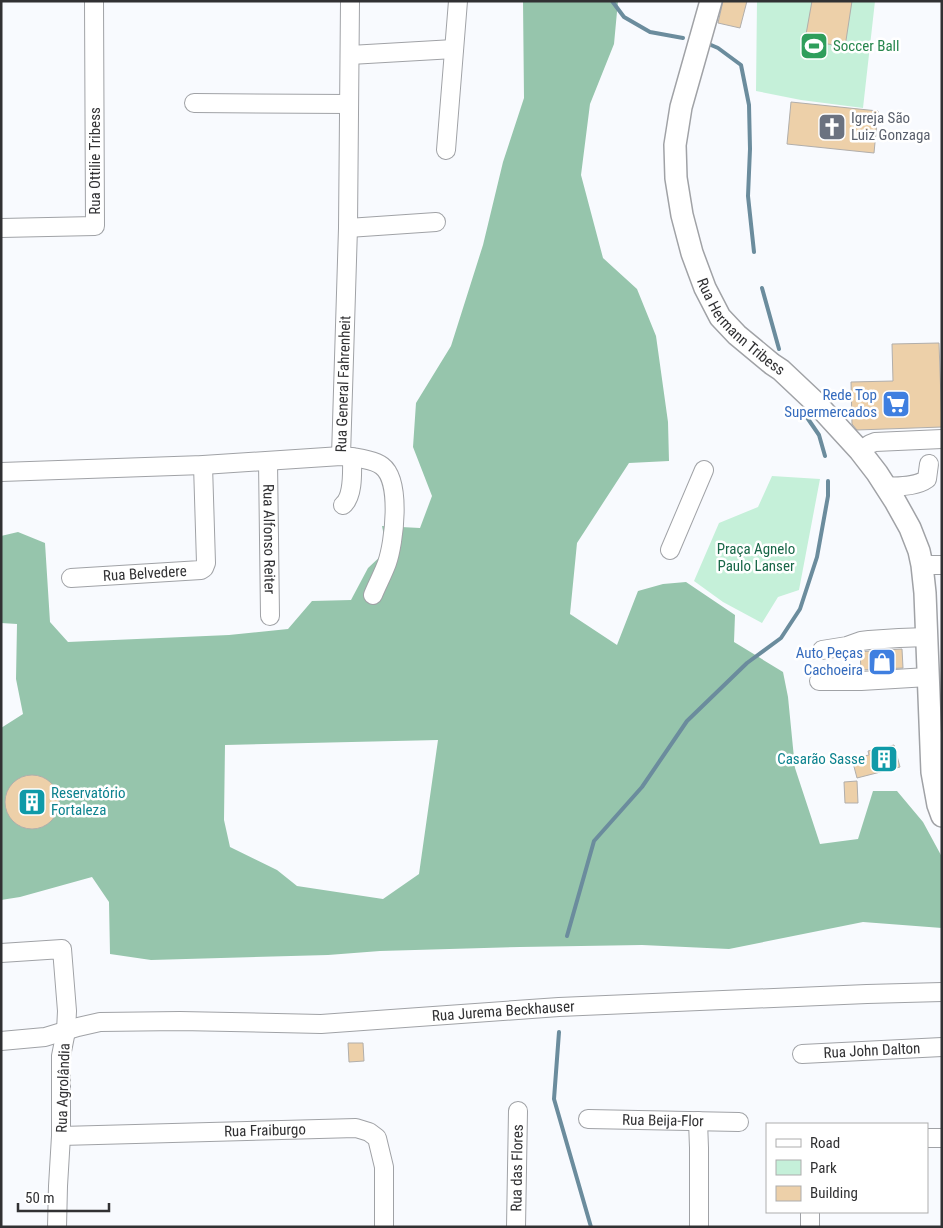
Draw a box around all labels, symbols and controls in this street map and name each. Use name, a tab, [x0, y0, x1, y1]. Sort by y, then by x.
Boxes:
sports icon: Soccer Ball	[799, 31, 829, 61]
place label: Soccer Ball	[833, 37, 899, 55]
street label: Rua Ottilie Tribess	[86, 107, 104, 215]
place label: Igreja São Luiz Gonzaga	[851, 109, 931, 144]
church icon: Igreja São Luiz Gonzaga	[817, 112, 847, 142]
street label: Rua Hermann Tribess	[693, 276, 788, 379]
street label: Rua General Fahrenheit	[332, 315, 354, 453]
place label: Rede Top Supermercados	[784, 386, 877, 421]
supermarket icon: Rede Top Supermercados	[881, 389, 911, 419]
street label: Rua Alfonso Reiter	[259, 484, 279, 594]
park label: Praça Agnelo Paulo Lanser	[717, 540, 795, 575]
street label: Rua Belvedere	[102, 562, 187, 585]
place label: Auto Peças Cachoeira	[796, 644, 863, 679]
shop icon: Auto Peças Cachoeira	[867, 647, 897, 677]
building icon: Casarão Sasse	[869, 744, 899, 774]
place label: Casarão Sasse	[777, 750, 865, 768]
place label: Reservatório Fortaleza	[51, 784, 125, 819]
building icon: Reservatório Fortaleza	[17, 787, 47, 817]
street label: Rua Jurema Beckhauser	[431, 997, 575, 1025]
street label: Rua John Dalton	[823, 1039, 921, 1062]
street label: Rua Agrolândia	[52, 1043, 74, 1133]
street label: Rua Beija-Flor	[622, 1111, 704, 1130]
street label: Rua Fraiburgo	[224, 1120, 306, 1141]
legend	[766, 1123, 928, 1213]
street label: Rua das Flores	[507, 1124, 527, 1212]
text: Road	[810, 1134, 840, 1152]
text: Park	[810, 1159, 837, 1177]
scale bar	[18, 1180, 109, 1212]
text: Building	[810, 1184, 858, 1202]
text: 50 m	[25, 1189, 55, 1207]

